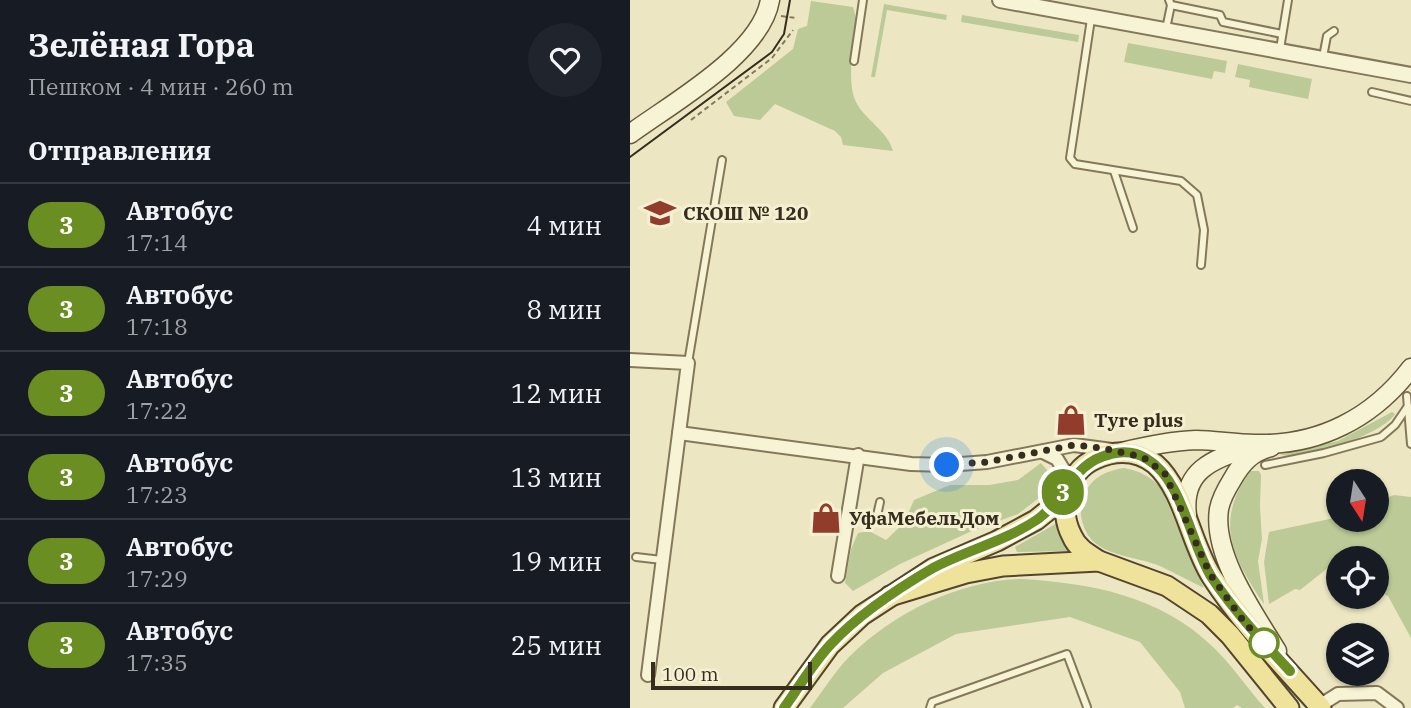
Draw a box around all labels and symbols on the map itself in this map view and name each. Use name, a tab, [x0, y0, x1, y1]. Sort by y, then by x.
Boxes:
school or university icon: СКОШ № 120	[643, 196, 677, 230]
place label: СКОШ № 120	[683, 201, 808, 225]
shop icon: Tyre plus	[1054, 403, 1088, 437]
place label: Tyre plus	[1094, 408, 1183, 432]
your location	[929, 447, 964, 482]
line badge: 3	[1040, 469, 1086, 515]
north arrow	[1326, 469, 1390, 532]
shop icon: УфаМебельДом	[809, 501, 843, 535]
place label: УфаМебельДом	[849, 506, 999, 530]
unlabelled marker	[1249, 628, 1279, 658]
scale bar	[651, 659, 812, 691]

